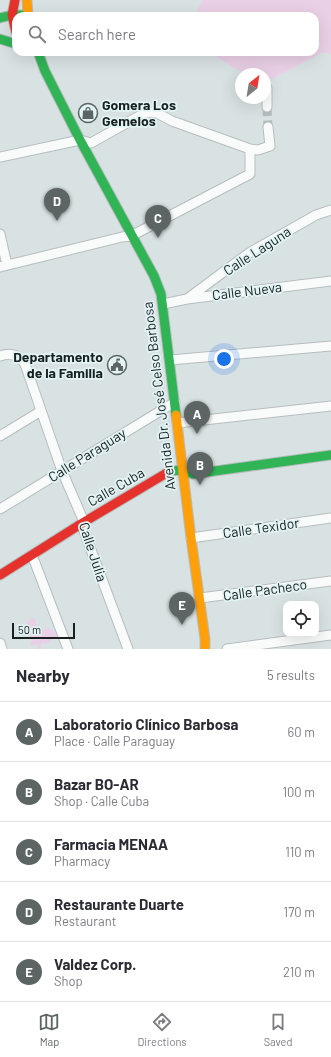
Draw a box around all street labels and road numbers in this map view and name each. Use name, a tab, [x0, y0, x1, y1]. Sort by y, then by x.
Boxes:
street label: Calle Laguna	[220, 222, 294, 279]
street label: Calle Nueva	[211, 278, 283, 303]
street label: Avenida Dr. José Celso Barbosa	[139, 301, 178, 491]
street label: Calle Paraguay	[45, 424, 129, 485]
street label: Calle Cuba	[84, 463, 147, 510]
street label: Calle Texidor	[222, 514, 300, 541]
street label: Calle Julia	[76, 520, 111, 584]
street label: Calle Pacheco	[222, 575, 308, 604]

